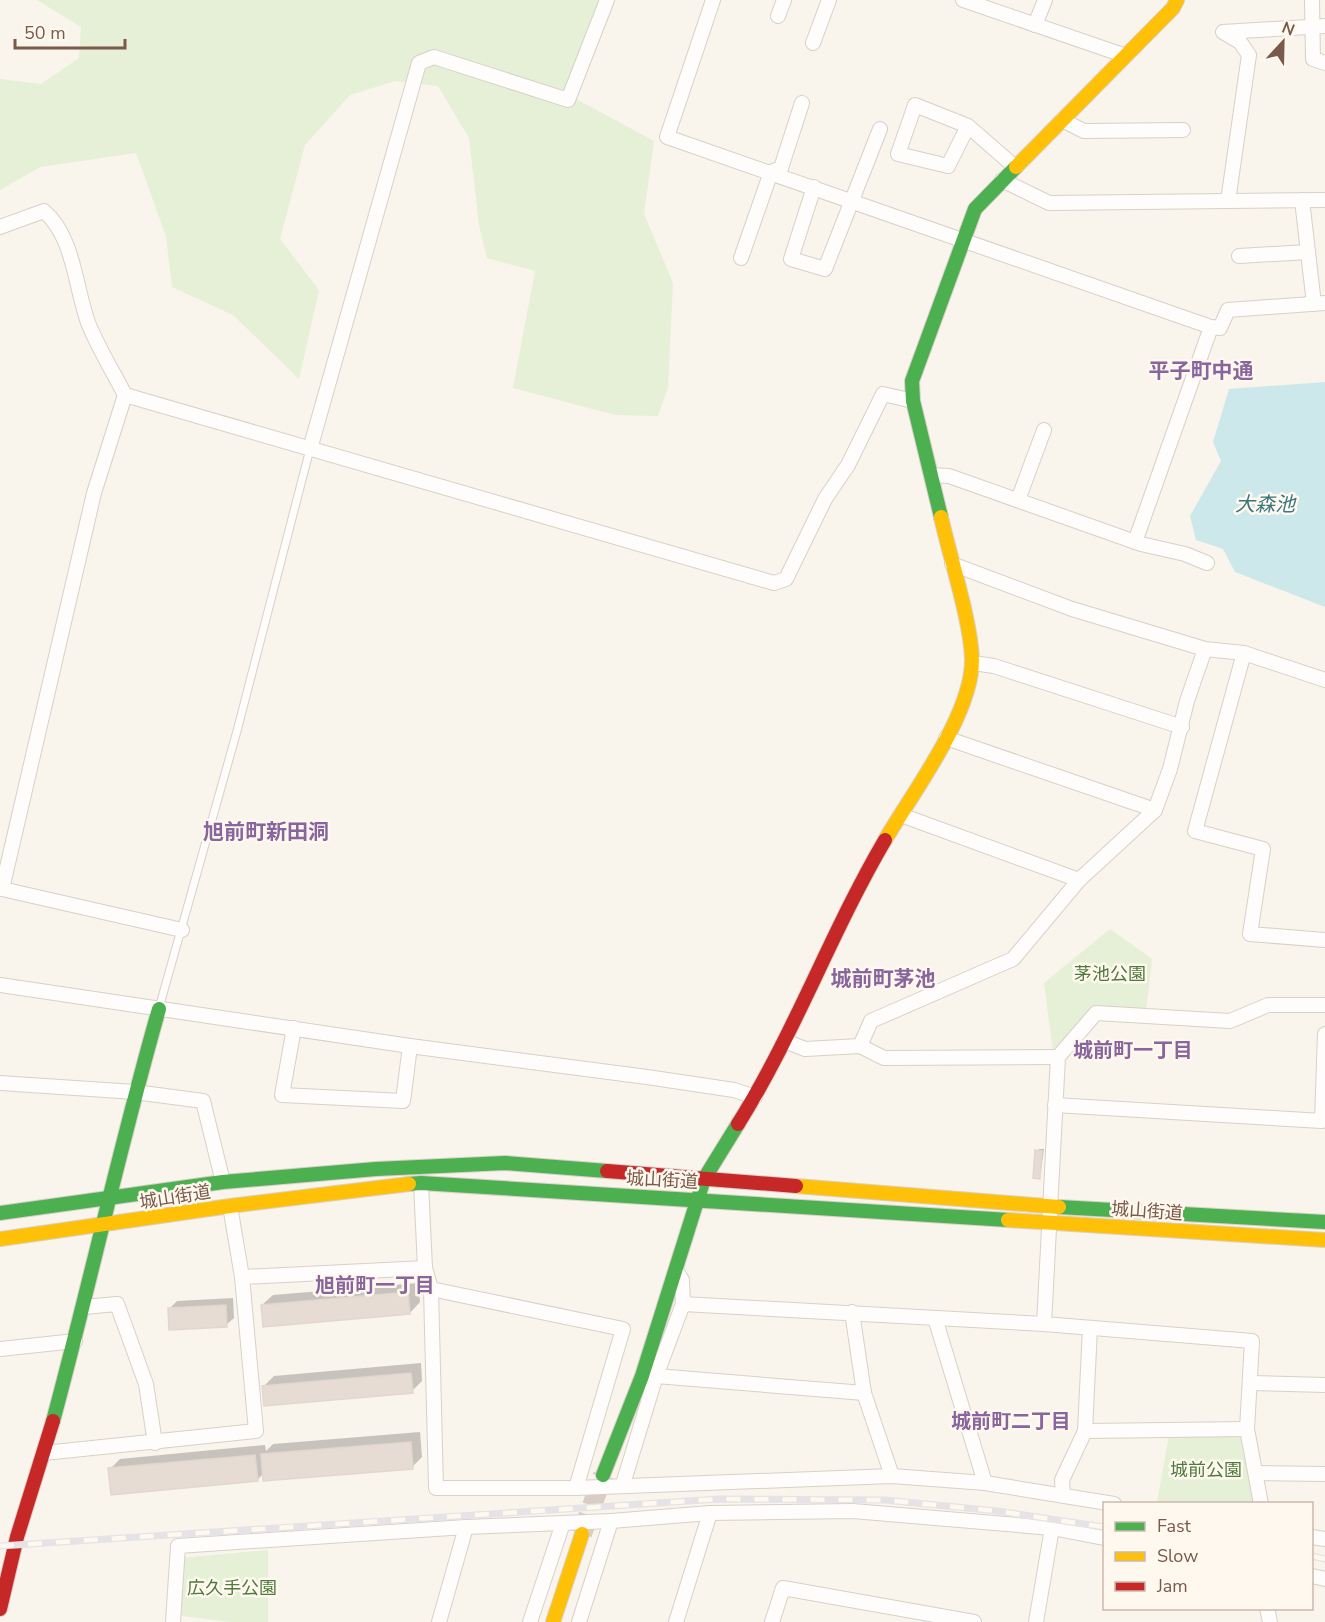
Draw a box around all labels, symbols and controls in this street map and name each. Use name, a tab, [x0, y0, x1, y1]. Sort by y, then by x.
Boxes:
scale bar	[15, 12, 124, 50]
north arrow	[1253, 12, 1313, 72]
text: N	[1279, 17, 1298, 41]
text: 50 m	[24, 21, 66, 45]
district label: 平子町中通	[1149, 357, 1254, 385]
water label: 大森池	[1235, 491, 1297, 518]
district label: 旭前町新田洞	[203, 818, 329, 846]
park label: 茅池公園	[1074, 962, 1146, 986]
district label: 城前町茅池	[831, 965, 936, 993]
district label: 城前町一丁目	[1073, 1037, 1193, 1064]
street label: 城山街道	[625, 1166, 699, 1194]
street label: 城山街道	[138, 1180, 212, 1214]
street label: 城山街道	[1110, 1197, 1184, 1225]
district label: 旭前町一丁目	[315, 1272, 435, 1299]
district label: 城前町二丁目	[951, 1408, 1071, 1435]
park label: 城前公園	[1170, 1458, 1242, 1482]
legend	[1103, 1502, 1313, 1610]
text: Fast	[1157, 1514, 1192, 1538]
text: Slow	[1157, 1544, 1198, 1568]
text: Jam	[1156, 1574, 1188, 1598]
park label: 広久手公園	[187, 1576, 277, 1600]

